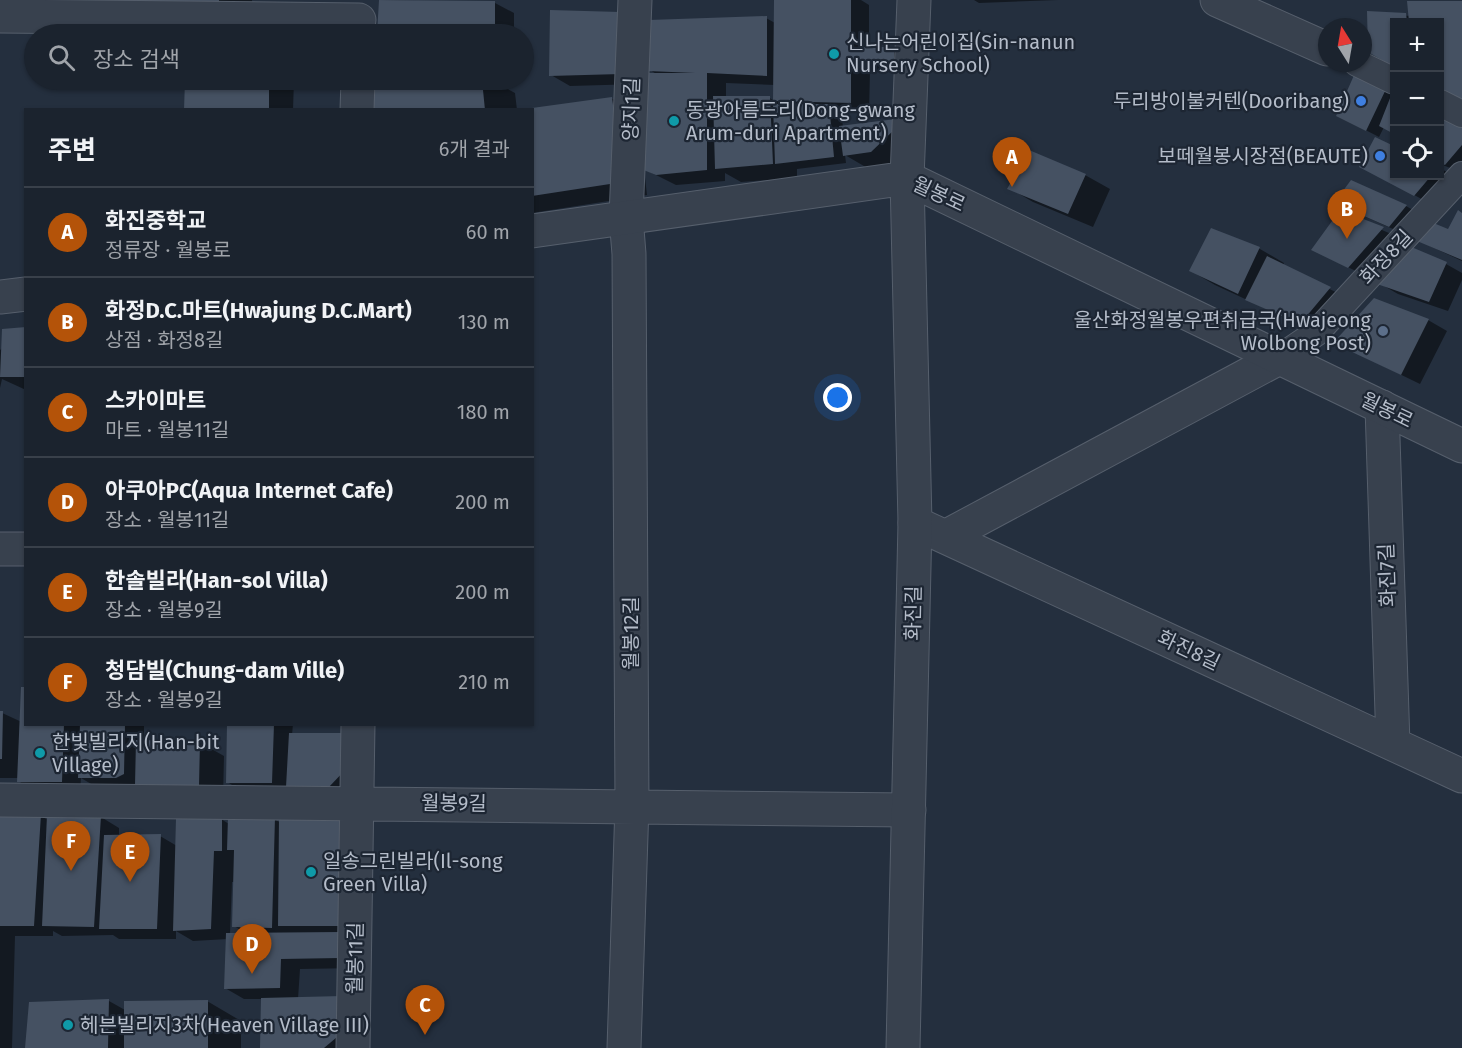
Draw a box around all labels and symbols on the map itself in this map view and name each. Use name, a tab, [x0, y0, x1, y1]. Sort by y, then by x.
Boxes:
north arrow	[1318, 18, 1372, 72]
place label: 신나는어린이집(Sin-nanun Nursery School)	[846, 30, 1075, 77]
marker: 신나는어린이집(Sin-nanun Nursery School)	[827, 47, 841, 61]
street label: 양지1길	[618, 77, 644, 141]
place label: 두리방이불커텐(Dooribang)	[1113, 89, 1349, 113]
marker: 두리방이불커텐(Dooribang)	[1354, 94, 1368, 108]
place label: 동광아름드리(Dong-gwang Arum-duri Apartment)	[686, 98, 916, 145]
marker: 동광아름드리(Dong-gwang Arum-duri Apartment)	[667, 114, 681, 128]
pin: A	[992, 138, 1032, 187]
place label: 보떼월봉시장점(BEAUTE)	[1158, 144, 1368, 168]
marker: 보떼월봉시장점(BEAUTE)	[1373, 149, 1387, 163]
street label: 월봉로	[909, 171, 969, 217]
pin: B	[1328, 190, 1366, 239]
street label: 화정8길	[1355, 225, 1417, 289]
place label: 울산화정월봉우편취급국(Hwajeong Wolbong Post)	[1073, 308, 1372, 355]
marker: 울산화정월봉우편취급국(Hwajeong Wolbong Post)	[1376, 324, 1390, 338]
your location	[823, 383, 852, 412]
street label: 월봉로	[1357, 387, 1417, 433]
street label: 화진7길	[1374, 543, 1400, 607]
street label: 화진길	[901, 585, 925, 641]
street label: 월봉12길	[619, 596, 643, 670]
street label: 화진8길	[1154, 625, 1224, 675]
place label: 한빛빌리지(Han-bit Village)	[52, 730, 220, 777]
marker: 한빛빌리지(Han-bit Village)	[33, 746, 47, 760]
street label: 월봉9길	[421, 790, 487, 816]
pin: F	[52, 822, 90, 871]
pin: E	[110, 832, 150, 882]
place label: 일송그린빌라(Il-song Green Villa)	[323, 849, 503, 896]
marker: 일송그린빌라(Il-song Green Villa)	[304, 865, 318, 879]
street label: 월봉11길	[342, 922, 368, 994]
pin: D	[232, 924, 272, 974]
pin: C	[406, 986, 444, 1035]
place label: 헤븐빌리지3차(Heaven Village III)	[80, 1013, 369, 1037]
marker: 헤븐빌리지3차(Heaven Village III)	[61, 1018, 75, 1032]

